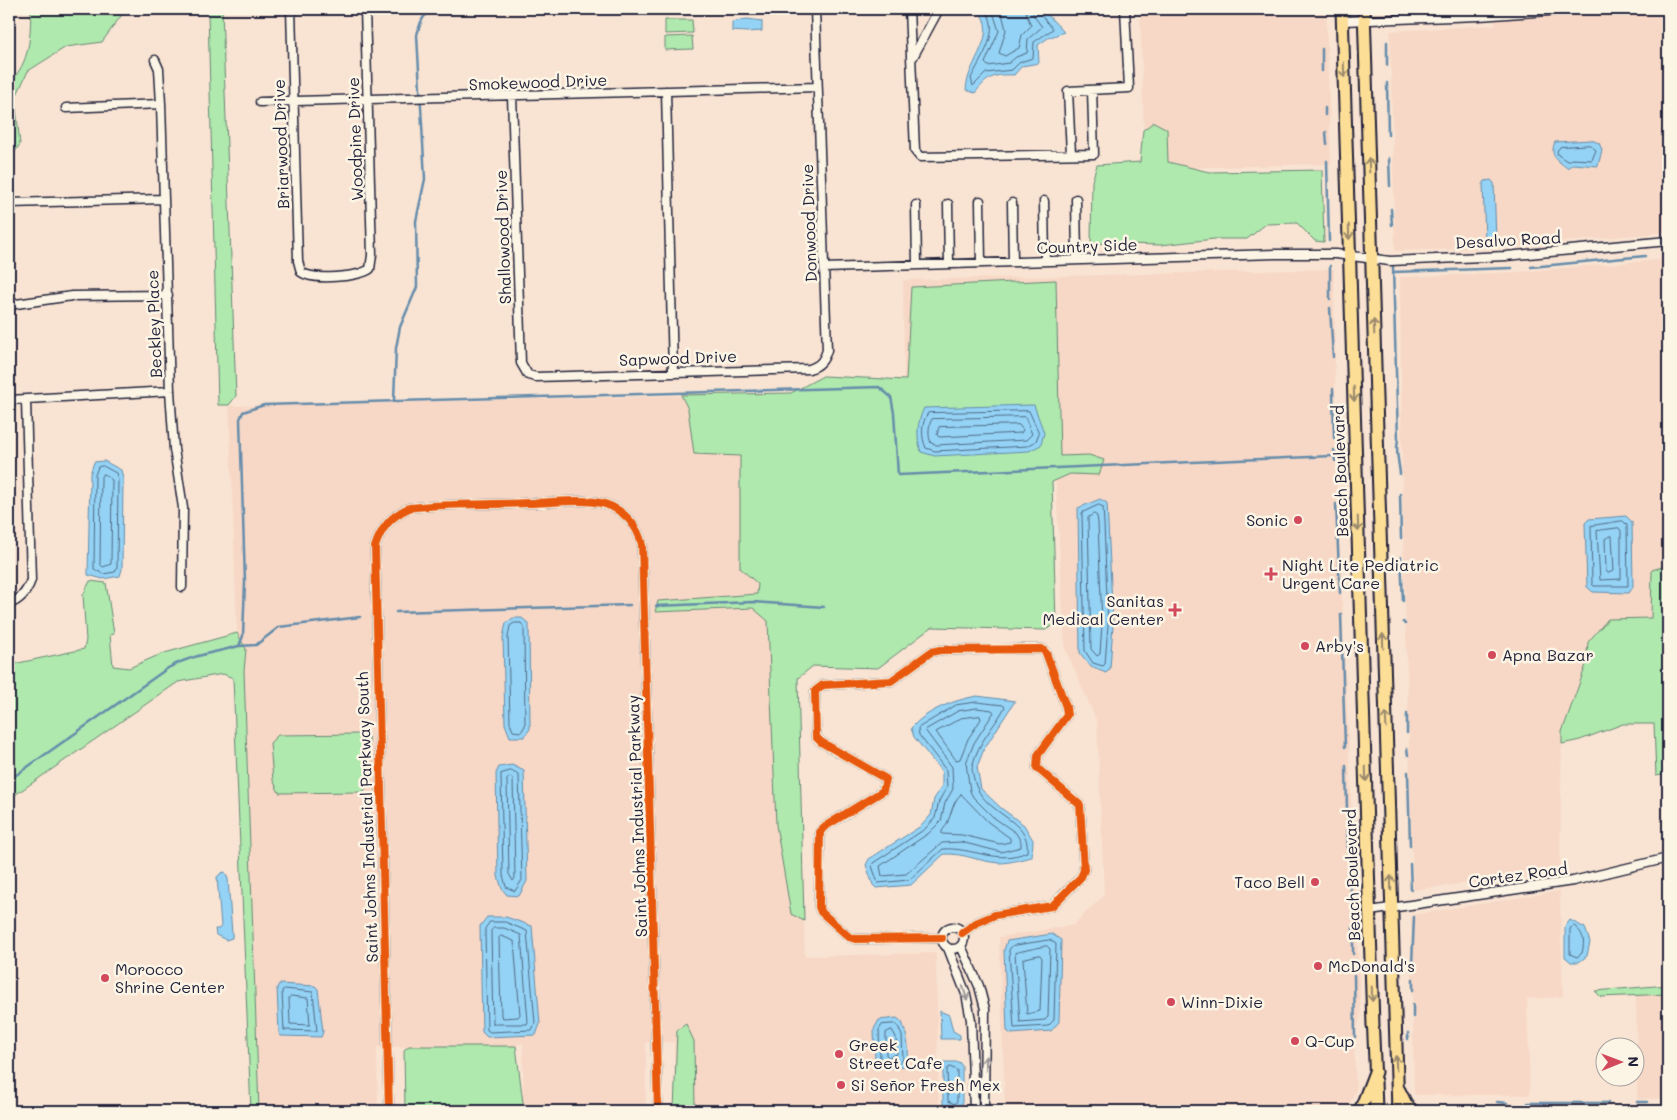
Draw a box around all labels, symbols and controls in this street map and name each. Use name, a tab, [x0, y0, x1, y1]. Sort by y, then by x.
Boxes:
one-way arrow	[1339, 61, 1349, 77]
street label: Smokewood Drive	[468, 69, 608, 94]
street label: Woodpine Drive	[342, 77, 367, 201]
street label: Briarwood Drive	[268, 79, 293, 209]
one-way arrow	[1364, 157, 1374, 174]
street label: Donwood Drive	[796, 164, 821, 282]
street label: Shallowood Drive	[490, 169, 515, 305]
one-way arrow	[1344, 224, 1354, 240]
street label: Desalvo Road	[1455, 226, 1561, 253]
street label: Country Side	[1036, 233, 1138, 258]
street label: Beckley Place	[141, 270, 166, 378]
one-way arrow	[1369, 320, 1379, 336]
street label: Sapwood Drive	[619, 345, 737, 370]
one-way arrow	[1349, 386, 1359, 402]
street label: Beach Boulevard	[1327, 405, 1352, 537]
place label: Sonic	[1246, 509, 1288, 530]
marker: Sonic	[1292, 514, 1304, 526]
one-way arrow	[1353, 516, 1362, 532]
place label: Night Lite Pediatric Urgent Care	[1282, 554, 1439, 593]
marker: Night Lite Pediatric Urgent Care	[1264, 567, 1278, 581]
place label: Sanitas Medical Center	[1043, 590, 1164, 629]
marker: Sanitas Medical Center	[1168, 603, 1182, 617]
one-way arrow	[1379, 633, 1388, 649]
place label: Arby's	[1315, 635, 1364, 656]
marker: Arby's	[1299, 640, 1311, 652]
place label: Apna Bazar	[1502, 644, 1594, 665]
marker: Apna Bazar	[1486, 649, 1498, 661]
street label: Saint Johns Industrial Parkway South	[351, 671, 382, 963]
street label: Saint Johns Industrial Parkway	[622, 694, 651, 938]
one-way arrow	[1381, 712, 1391, 728]
one-way arrow	[1361, 766, 1371, 782]
street label: Beach Boulevard	[1339, 809, 1364, 941]
street label: Cortez Road	[1467, 857, 1569, 892]
place label: Taco Bell	[1234, 871, 1305, 892]
one-way arrow	[1386, 875, 1396, 891]
marker: Taco Bell	[1309, 876, 1321, 888]
place label: McDonald's	[1328, 955, 1415, 976]
place label: Morocco Shrine Center	[115, 958, 225, 997]
marker: McDonald's	[1312, 960, 1324, 972]
marker: Morocco Shrine Center	[99, 972, 111, 984]
one-way arrow	[961, 985, 971, 1001]
one-way arrow	[1368, 986, 1377, 1002]
place label: Winn-Dixie	[1181, 991, 1263, 1012]
marker: Winn-Dixie	[1165, 996, 1177, 1008]
place label: Q-Cup	[1305, 1030, 1354, 1051]
place label: Greek Street Cafe	[849, 1034, 943, 1073]
marker: Q-Cup	[1289, 1035, 1301, 1047]
north arrow	[1594, 1038, 1644, 1088]
marker: Greek Street Cafe	[833, 1048, 845, 1060]
one-way arrow	[981, 1055, 991, 1071]
one-way arrow	[1392, 1055, 1401, 1071]
text: N	[1624, 1056, 1643, 1067]
place label: Si Señor Fresh Mex	[851, 1074, 1000, 1095]
marker: Si Señor Fresh Mex	[835, 1079, 847, 1091]

